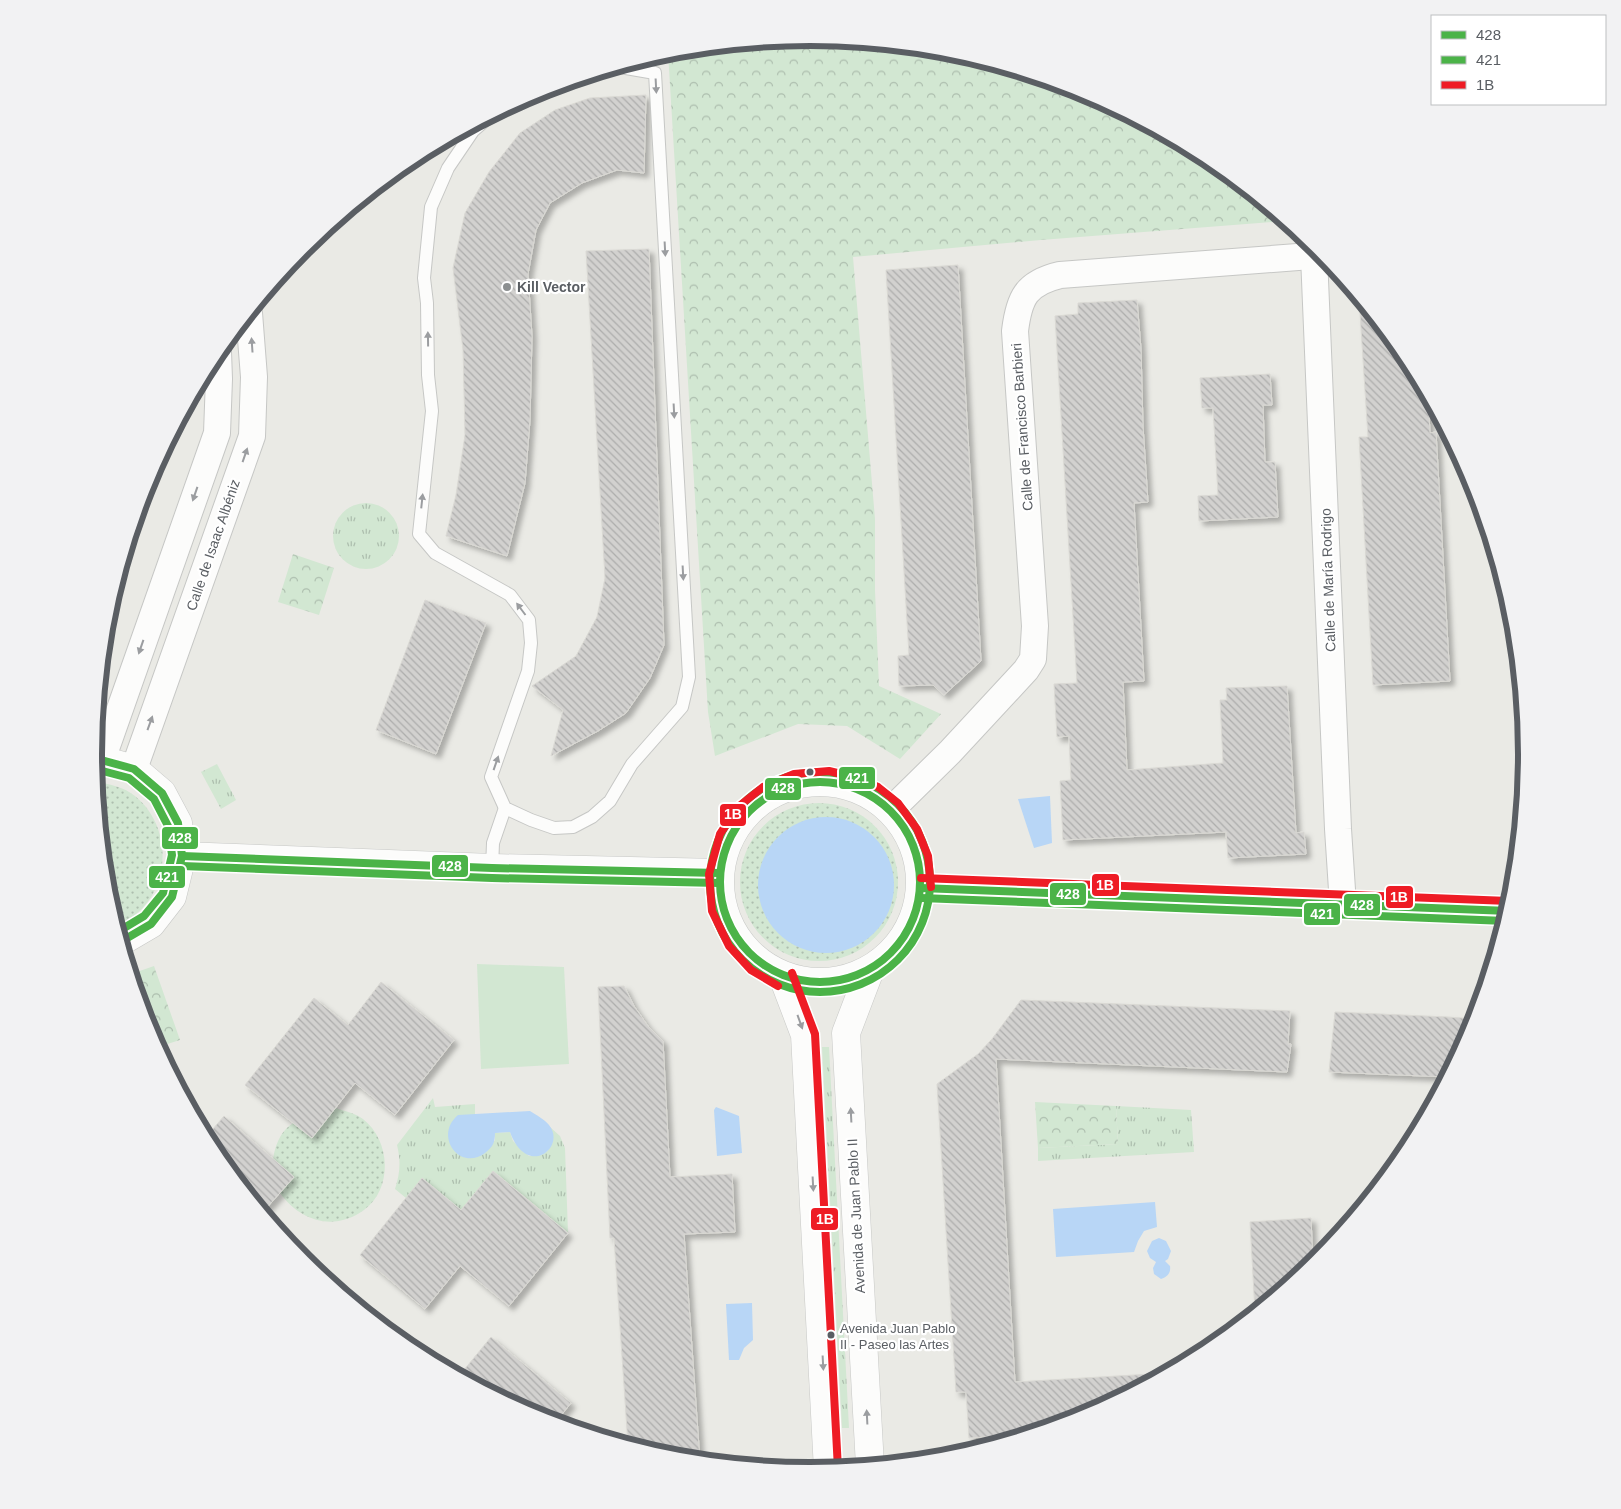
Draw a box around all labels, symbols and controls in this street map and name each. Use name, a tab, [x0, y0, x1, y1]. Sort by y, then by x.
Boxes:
legend	[1431, 15, 1606, 105]
text: 428	[1476, 26, 1501, 43]
text: 421	[1476, 51, 1501, 68]
text: 1B	[1476, 76, 1494, 93]
one-way arrow	[652, 79, 660, 95]
one-way arrow	[661, 241, 669, 257]
place label: Kill Vector	[517, 279, 586, 295]
marker: Kill Vector	[501, 281, 513, 293]
one-way arrow	[424, 331, 432, 347]
one-way arrow	[247, 337, 255, 353]
street label: Calle de Francisco Barbieri	[1008, 343, 1036, 511]
one-way arrow	[670, 403, 678, 419]
one-way arrow	[242, 447, 249, 462]
street label: Calle de Isaac Albéniz	[183, 477, 243, 613]
one-way arrow	[191, 487, 199, 502]
one-way arrow	[419, 492, 427, 508]
street label: Calle de María Rodrigo	[1317, 508, 1339, 652]
one-way arrow	[679, 566, 687, 582]
one-way arrow	[516, 602, 526, 616]
one-way arrow	[137, 640, 144, 655]
one-way arrow	[147, 716, 154, 731]
one-way arrow	[492, 756, 500, 771]
line badge: 421	[838, 766, 876, 790]
unlabelled marker	[805, 767, 815, 777]
text: 421	[845, 770, 869, 786]
line badge: 428	[764, 777, 802, 801]
text: 428	[771, 780, 795, 796]
line badge: 1B	[719, 803, 747, 827]
text: 1B	[724, 806, 742, 822]
line badge: 428	[161, 826, 199, 850]
text: 428	[168, 830, 192, 846]
line badge: 428	[431, 854, 469, 878]
text: 428	[438, 858, 462, 874]
line badge: 421	[148, 865, 186, 889]
text: 421	[155, 869, 179, 885]
line badge: 1B	[1091, 873, 1120, 897]
text: 1B	[1096, 877, 1114, 893]
line badge: 428	[1049, 882, 1087, 906]
line badge: 1B	[1385, 885, 1414, 909]
text: 428	[1056, 886, 1080, 902]
text: 1B	[1390, 889, 1408, 905]
line badge: 428	[1343, 893, 1381, 917]
text: 428	[1350, 897, 1374, 913]
line badge: 421	[1303, 902, 1341, 926]
text: 421	[1310, 906, 1334, 922]
one-way arrow	[797, 1015, 804, 1030]
one-way arrow	[846, 1107, 854, 1123]
street label: Avenida de Juan Pablo II	[844, 1138, 868, 1294]
one-way arrow	[810, 1176, 818, 1192]
line badge: 1B	[810, 1207, 839, 1231]
text: 1B	[816, 1211, 834, 1227]
place label: Avenida Juan Pablo II - Paseo las Artes	[840, 1321, 955, 1352]
marker: Avenida Juan Pablo II - Paseo las Artes	[826, 1330, 836, 1340]
one-way arrow	[819, 1356, 827, 1372]
one-way arrow	[863, 1409, 871, 1425]

